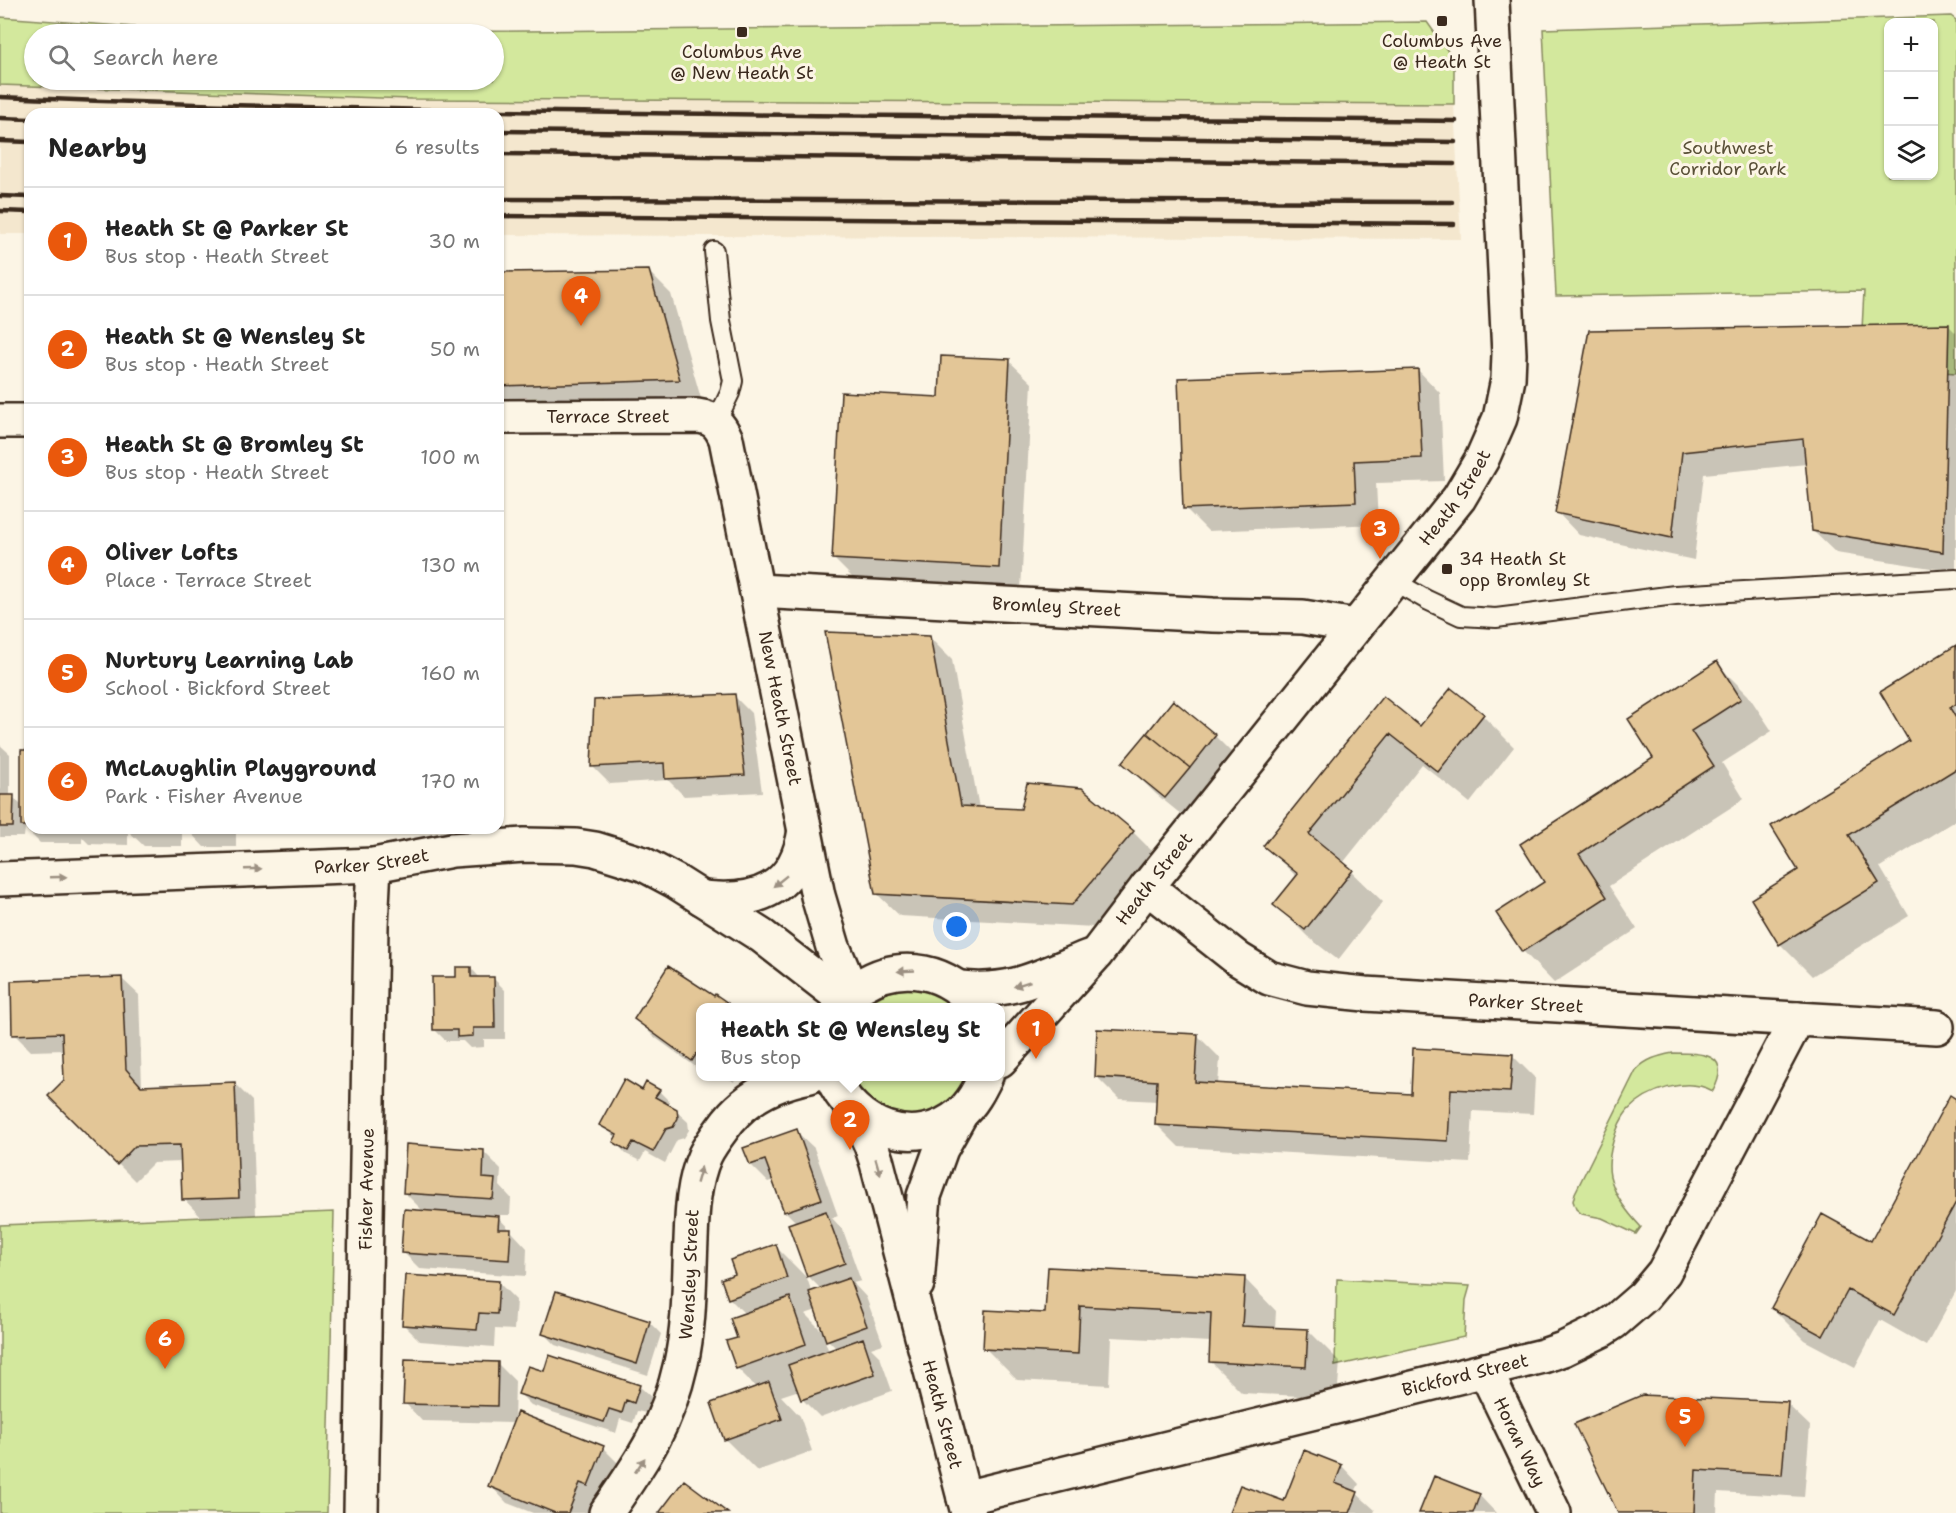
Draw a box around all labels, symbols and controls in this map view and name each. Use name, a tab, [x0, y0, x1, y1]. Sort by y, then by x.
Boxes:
marker: Columbus Ave @ Heath St	[1435, 14, 1449, 28]
map controls	[1884, 18, 1938, 180]
button: +	[1884, 18, 1938, 72]
search box	[24, 24, 504, 90]
marker: Columbus Ave @ New Heath St	[735, 25, 749, 39]
place label: Columbus Ave @ Heath St	[1382, 29, 1502, 74]
place label: Columbus Ave @ New Heath St	[670, 40, 814, 85]
icon: search	[45, 41, 78, 74]
text: Search here	[93, 43, 219, 72]
button: −	[1884, 72, 1938, 126]
button: layers	[1884, 126, 1938, 180]
text: Nearby	[48, 130, 147, 165]
text: 6 results	[394, 134, 480, 160]
park label: Southwest Corridor Park	[1669, 136, 1787, 181]
text: Heath St @ Parker St	[105, 214, 348, 243]
text: 1	[63, 228, 72, 254]
text: 30 m	[428, 228, 480, 254]
text: Bus stop · Heath Street	[105, 243, 329, 269]
pin: 4	[562, 276, 600, 326]
text: Heath St @ Wensley St	[105, 322, 365, 351]
text: 2	[61, 336, 75, 362]
text: 50 m	[430, 336, 480, 362]
text: Bus stop · Heath Street	[105, 351, 329, 377]
street label: Terrace Street	[546, 404, 670, 429]
text: Heath St @ Bromley St	[105, 430, 364, 459]
text: 3	[61, 444, 75, 470]
text: 100 m	[420, 444, 480, 470]
street label: Heath Street	[1413, 446, 1497, 551]
text: Bus stop · Heath Street	[105, 459, 329, 485]
pin: 3	[1360, 510, 1400, 559]
text: Oliver Lofts	[105, 538, 238, 567]
place label: 34 Heath St opp Bromley St	[1459, 547, 1591, 592]
text: 4	[61, 552, 75, 578]
text: 130 m	[421, 552, 480, 578]
marker: 34 Heath St opp Bromley St	[1440, 562, 1454, 576]
text: Place · Terrace Street	[105, 567, 312, 593]
street label: Bromley Street	[991, 591, 1122, 622]
street label: New Heath Street	[753, 629, 807, 788]
text: Nurtury Learning Lab	[105, 646, 354, 675]
text: 5	[61, 660, 74, 686]
text: 160 m	[421, 660, 480, 686]
text: School · Bickford Street	[105, 675, 331, 701]
text: McLaughlin Playground	[105, 754, 377, 783]
text: 6	[61, 768, 75, 794]
text: 170 m	[421, 768, 480, 794]
text: Park · Fisher Avenue	[105, 783, 303, 809]
street label: Heath Street	[1110, 827, 1198, 930]
street label: Parker Street	[314, 843, 431, 879]
one-way arrow	[244, 865, 263, 874]
one-way arrow	[49, 872, 68, 881]
one-way arrow	[772, 874, 788, 887]
your location	[942, 912, 971, 941]
one-way arrow	[896, 967, 915, 976]
one-way arrow	[1013, 980, 1031, 989]
street label: Parker Street	[1467, 988, 1584, 1019]
popup	[696, 1003, 1005, 1081]
pin: 1	[1016, 1010, 1056, 1059]
text: Heath St @ Wensley St	[720, 1015, 981, 1044]
text: Bus stop	[720, 1044, 801, 1070]
pin: 2	[830, 1100, 870, 1150]
street label: Fisher Avenue	[353, 1128, 380, 1250]
one-way arrow	[873, 1158, 883, 1176]
one-way arrow	[695, 1166, 704, 1184]
street label: Wensley Street	[673, 1208, 705, 1341]
pin: 6	[146, 1320, 184, 1369]
street label: Bickford Street	[1399, 1348, 1531, 1402]
street label: Heath Street	[917, 1357, 968, 1472]
street label: Horan Way	[1488, 1393, 1552, 1491]
pin: 5	[1666, 1398, 1704, 1447]
one-way arrow	[634, 1457, 645, 1473]

